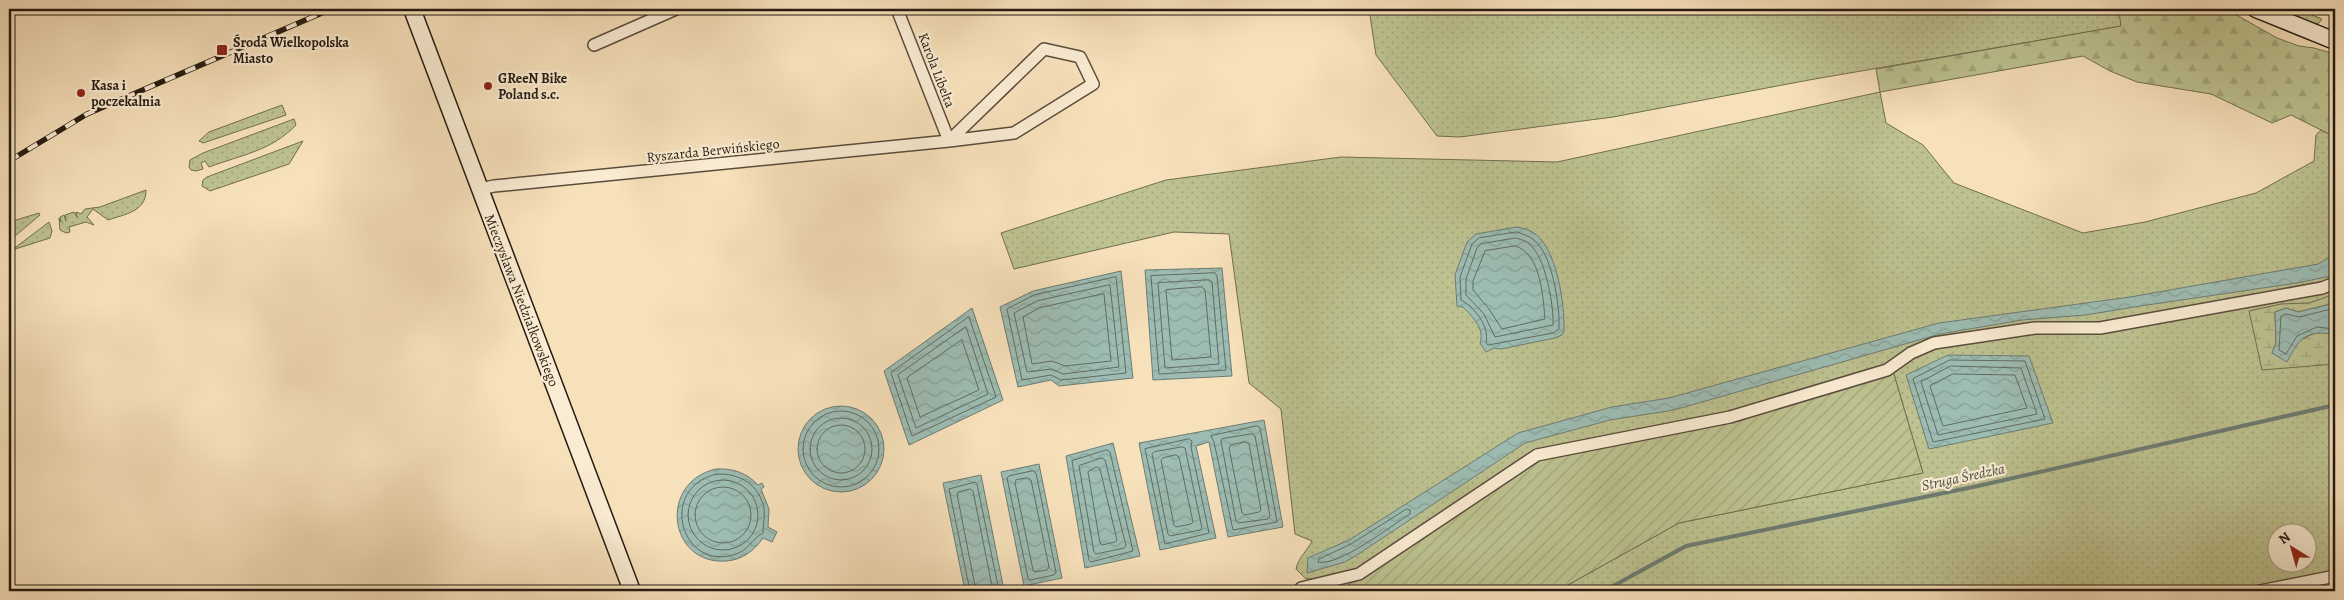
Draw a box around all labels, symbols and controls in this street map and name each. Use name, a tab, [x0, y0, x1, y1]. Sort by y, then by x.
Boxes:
street label: Karola Libelta	[913, 30, 960, 111]
place label: Środa Wielkopolska Miasto	[233, 33, 349, 68]
marker: Środa Wielkopolska Miasto	[215, 43, 229, 57]
place label: GReeN Bike Poland s.c.	[498, 69, 568, 104]
place label: Kasa i poczekalnia	[91, 76, 161, 111]
marker: GReeN Bike Poland s.c.	[482, 80, 494, 92]
marker: Kasa i poczekalnia	[75, 87, 87, 99]
street label: Ryszarda Berwińskiego	[646, 134, 780, 167]
street label: Mieczysława Niedziałkowskiego	[480, 211, 563, 389]
water label: Struga Średzka	[1920, 458, 2007, 496]
north arrow	[2266, 522, 2316, 572]
text: N	[2275, 527, 2294, 549]

